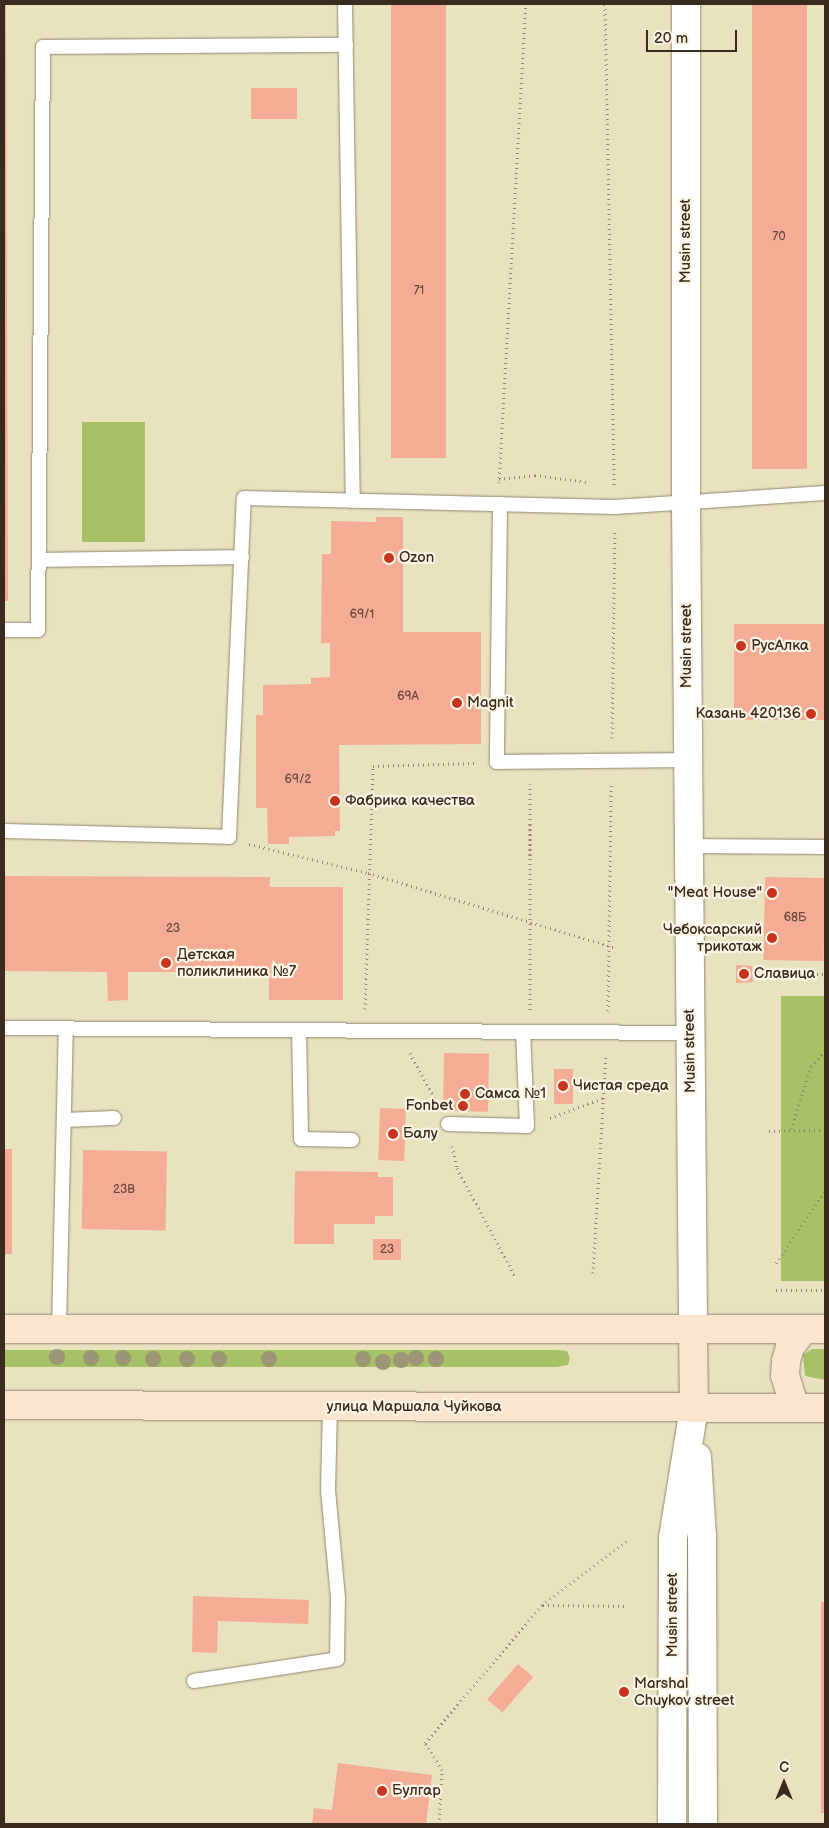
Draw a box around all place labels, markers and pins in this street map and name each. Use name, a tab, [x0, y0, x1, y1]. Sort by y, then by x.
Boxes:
place label: Ozon	[399, 549, 434, 567]
marker: Ozon	[383, 552, 395, 564]
place label: РусАлка	[751, 637, 809, 655]
marker: РусАлка	[735, 640, 747, 652]
place label: Magnit	[467, 694, 514, 712]
marker: Magnit	[451, 697, 463, 709]
place label: Казань 420136	[695, 705, 801, 723]
marker: Казань 420136	[805, 708, 817, 720]
place label: Фабрика качества	[345, 792, 475, 810]
marker: Фабрика качества	[329, 795, 341, 807]
place label: "Meat House"	[668, 884, 762, 902]
marker: "Meat House"	[766, 887, 778, 899]
place label: Чебоксарский трикотаж	[663, 920, 762, 955]
marker: Чебоксарский трикотаж	[766, 932, 778, 944]
place label: Детская поликлиника №7	[177, 945, 296, 980]
marker: Детская поликлиника №7	[159, 956, 173, 970]
place label: Славица	[754, 965, 815, 983]
marker: Славица	[738, 968, 750, 980]
place label: Чистая среда	[573, 1077, 669, 1095]
marker: Чистая среда	[557, 1080, 569, 1092]
place label: Самса №1	[475, 1085, 546, 1103]
marker: Самса №1	[459, 1088, 471, 1100]
place label: Fonbet	[405, 1097, 453, 1115]
marker: Fonbet	[457, 1100, 469, 1112]
place label: Балу	[403, 1125, 438, 1143]
marker: Балу	[387, 1128, 399, 1140]
place label: Marshal Chuykov street	[634, 1674, 734, 1709]
marker: Marshal Chuykov street	[618, 1686, 630, 1698]
place label: Булгар	[392, 1782, 441, 1800]
marker: Булгар	[376, 1785, 388, 1797]

